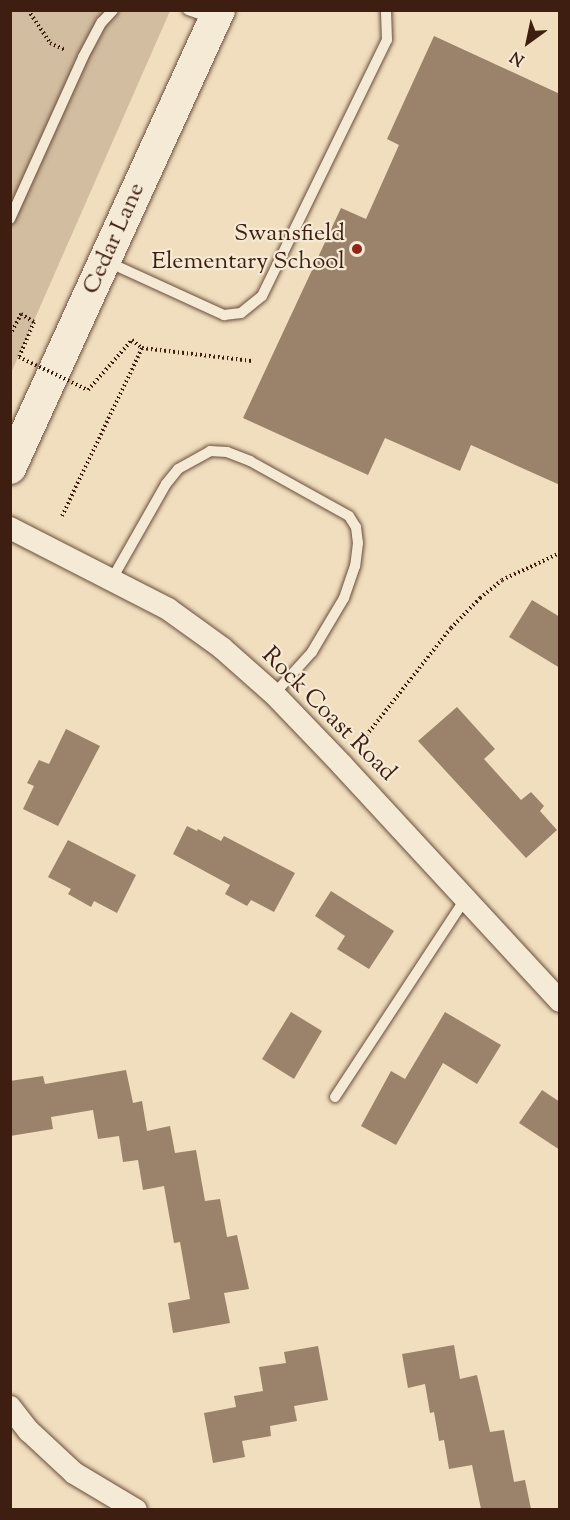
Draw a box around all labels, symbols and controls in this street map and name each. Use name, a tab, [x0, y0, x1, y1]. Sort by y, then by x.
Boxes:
north arrow	[498, 12, 558, 72]
text: N	[506, 44, 530, 71]
street label: Cedar Lane	[78, 179, 152, 299]
place label: Swansfield Elementary School	[151, 221, 345, 277]
marker: Swansfield Elementary School	[350, 242, 364, 256]
street label: Rock Coast Road	[255, 642, 401, 788]

